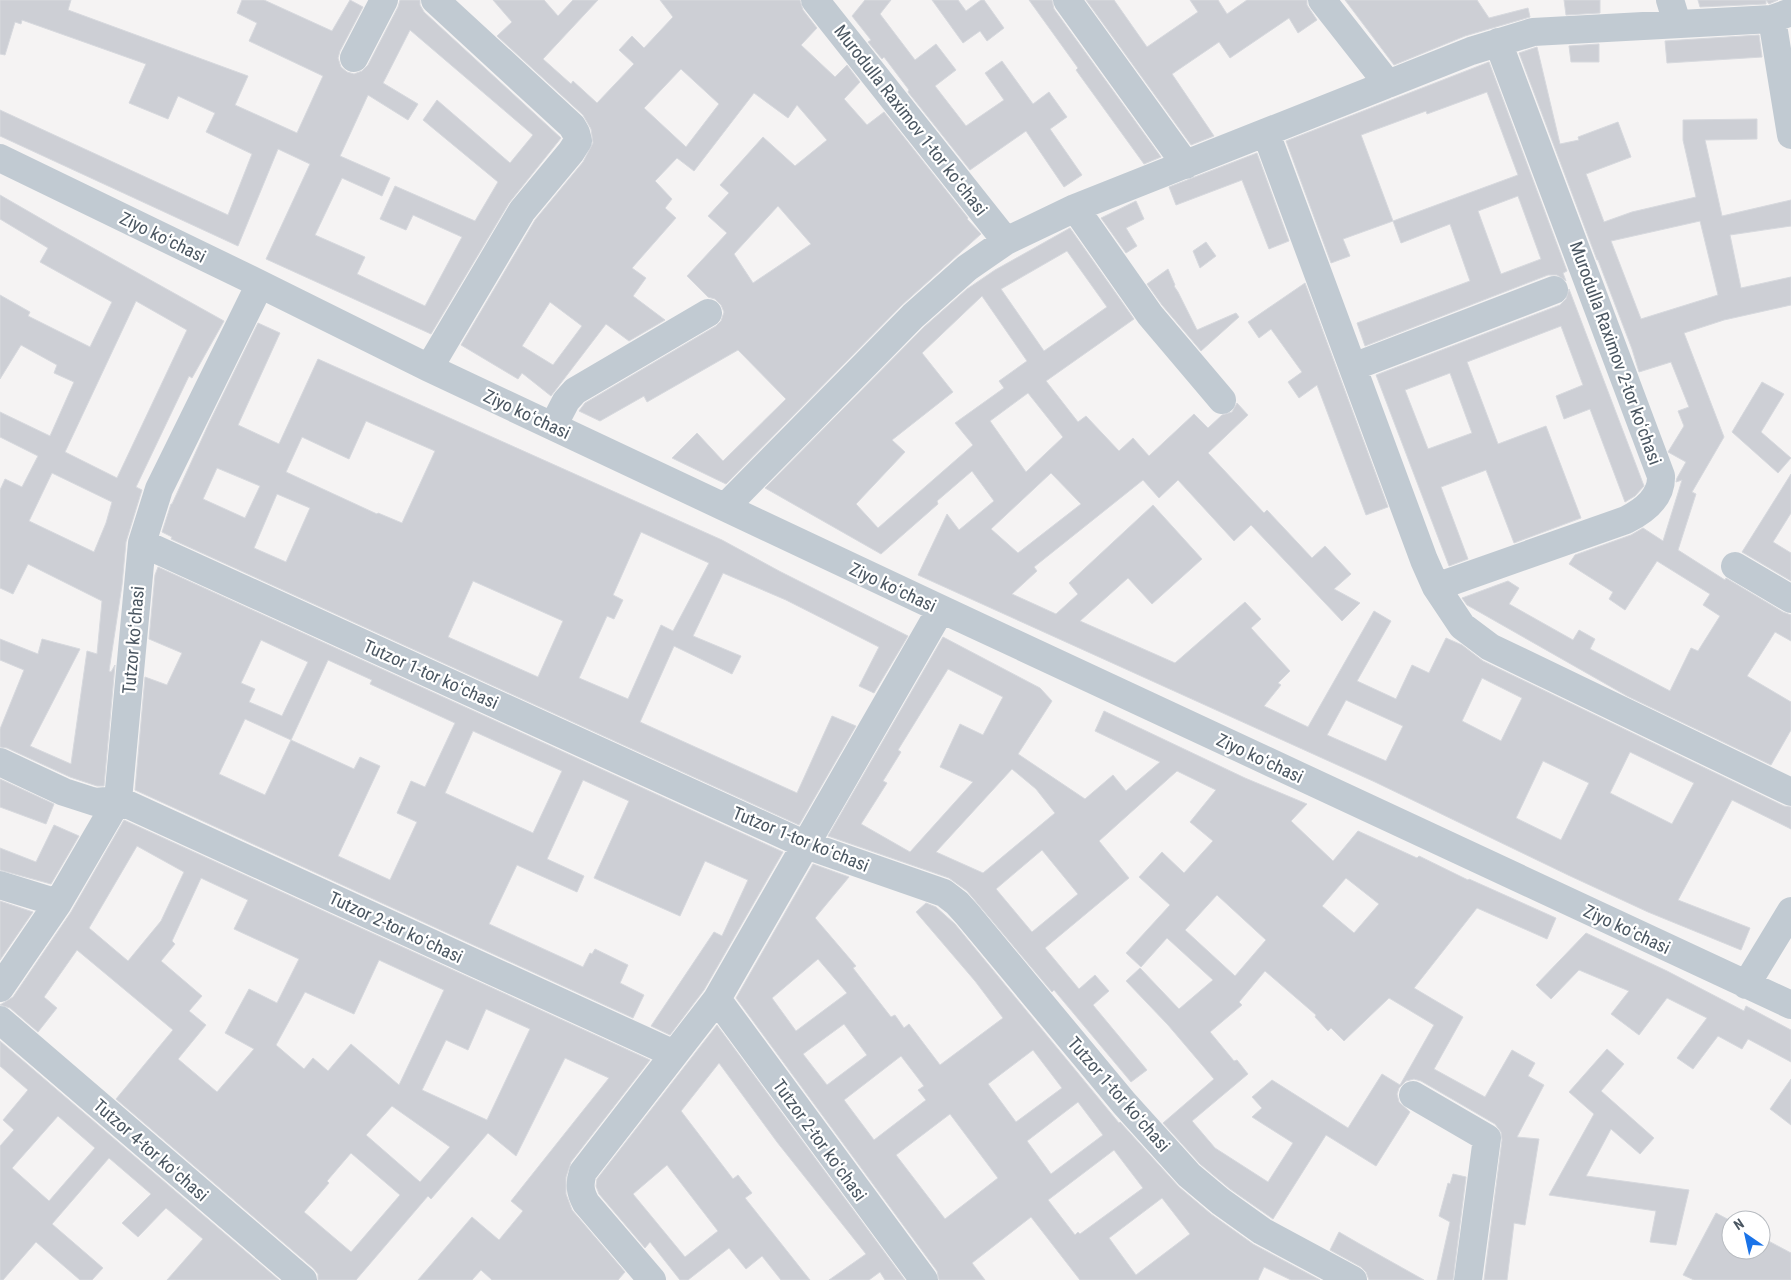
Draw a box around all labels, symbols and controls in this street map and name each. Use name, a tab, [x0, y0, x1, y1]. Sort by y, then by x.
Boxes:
street label: Murodulla Raximov 1-tor koʻchasi	[830, 21, 992, 219]
street label: Ziyo koʻchasi	[117, 207, 209, 267]
street label: Murodulla Raximov 2-tor koʻchasi	[1566, 238, 1666, 468]
street label: Ziyo koʻchasi	[480, 385, 574, 443]
street label: Ziyo koʻchasi	[846, 558, 940, 616]
street label: Tutzor koʻchasi	[118, 585, 148, 695]
street label: Tutzor 1-tor koʻchasi	[360, 635, 502, 713]
street label: Ziyo koʻchasi	[1213, 729, 1307, 787]
street label: Tutzor 1-tor koʻchasi	[730, 802, 872, 876]
street label: Tutzor 2-tor koʻchasi	[326, 887, 466, 967]
street label: Ziyo koʻchasi	[1580, 900, 1674, 958]
street label: Tutzor 1-tor koʻchasi	[1063, 1032, 1175, 1156]
street label: Tutzor 2-tor koʻchasi	[769, 1075, 871, 1205]
street label: Tutzor 4-tor koʻchasi	[89, 1094, 213, 1206]
north arrow	[1721, 1210, 1771, 1260]
text: N	[1731, 1215, 1747, 1233]

